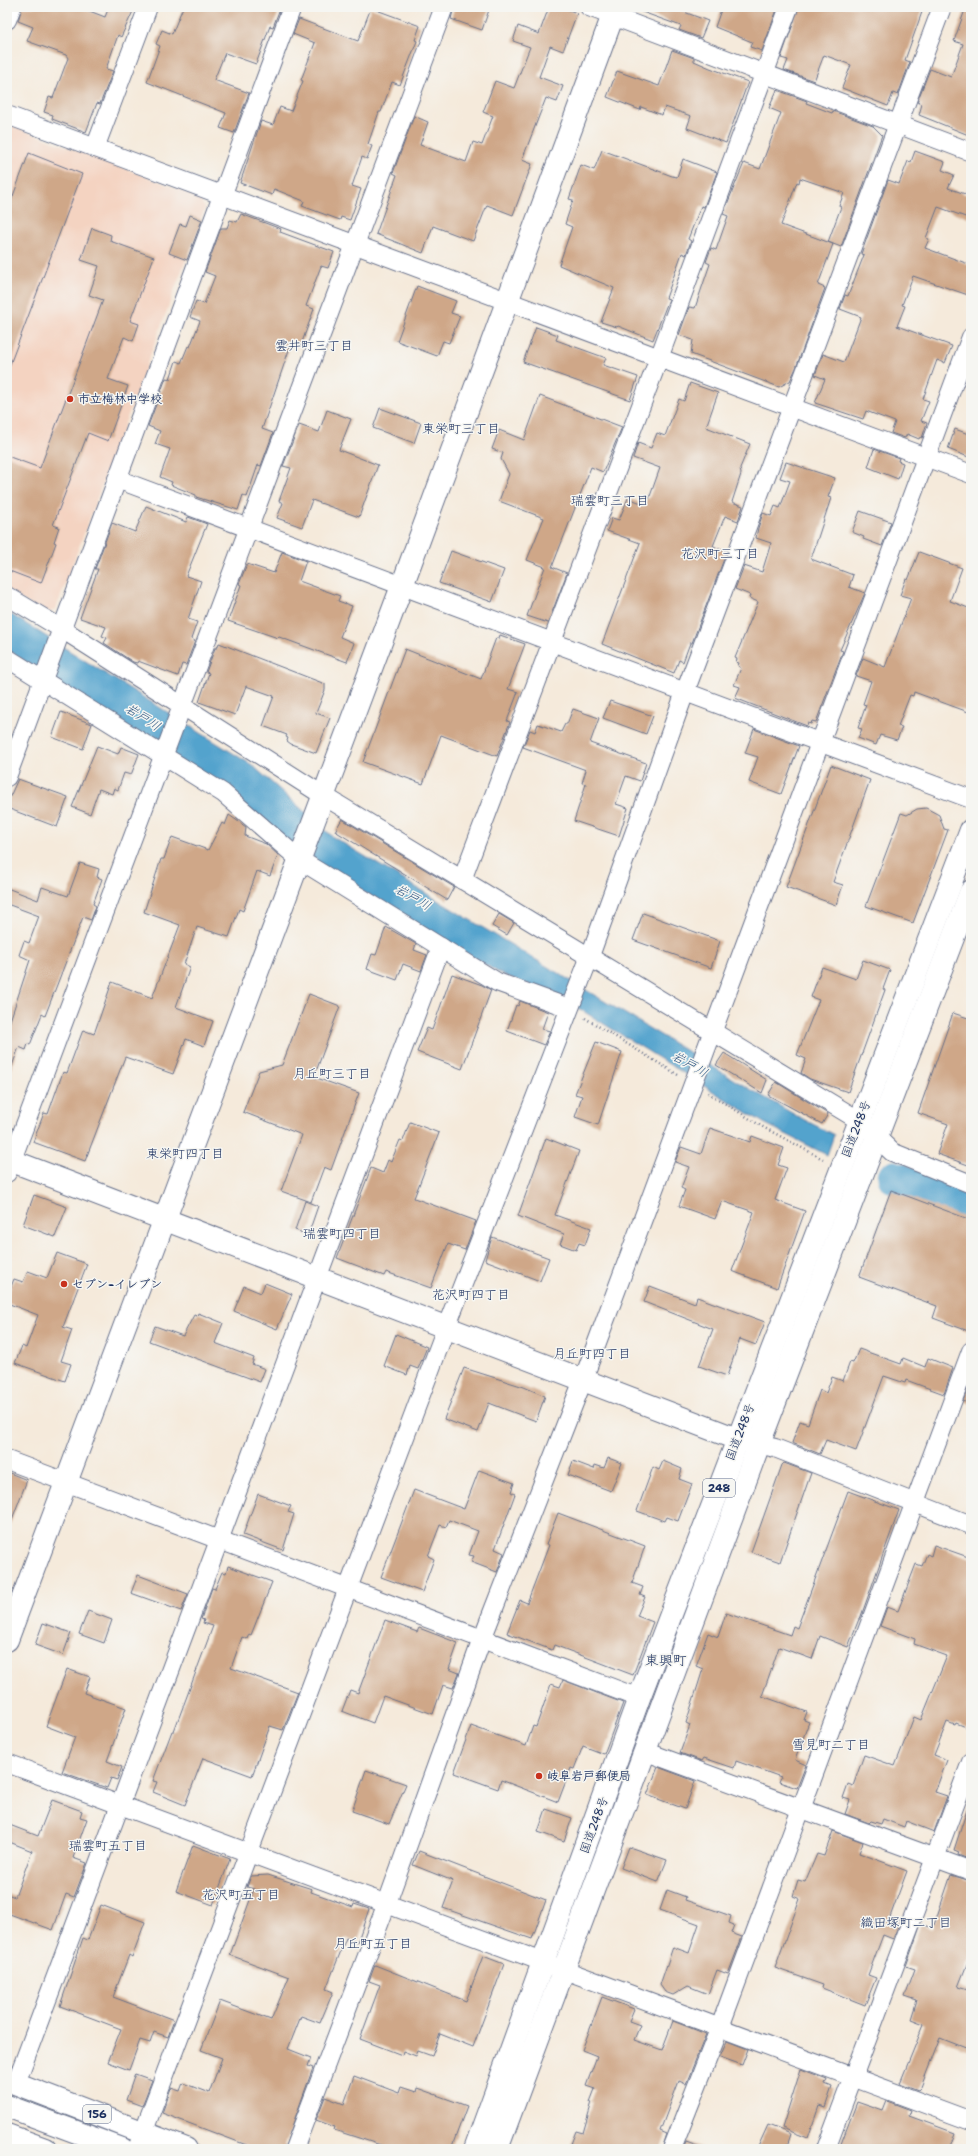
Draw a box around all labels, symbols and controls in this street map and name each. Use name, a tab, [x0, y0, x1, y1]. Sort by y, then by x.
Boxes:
district label: 雲井町三丁目	[275, 337, 353, 354]
place label: 市立梅林中学校	[78, 391, 162, 407]
marker: 市立梅林中学校	[65, 394, 75, 404]
district label: 東栄町三丁目	[422, 420, 500, 437]
district label: 瑞雲町三丁目	[571, 492, 649, 509]
district label: 花沢町三丁目	[681, 545, 759, 562]
water label: 岩戸川	[122, 699, 164, 735]
water label: 岩戸川	[392, 880, 434, 914]
water label: 岩戸川	[669, 1047, 711, 1081]
district label: 月丘町三丁目	[293, 1065, 371, 1082]
street label: 国道248号	[838, 1098, 874, 1160]
district label: 東栄町四丁目	[146, 1145, 224, 1162]
district label: 瑞雲町四丁目	[303, 1225, 381, 1242]
place label: セブン-イレブン	[72, 1276, 162, 1292]
marker: セブン-イレブン	[59, 1279, 69, 1289]
district label: 花沢町四丁目	[432, 1286, 510, 1303]
district label: 月丘町四丁目	[553, 1345, 631, 1362]
street label: 国道248号	[722, 1401, 758, 1463]
road number: 248	[703, 1479, 735, 1497]
district label: 東興町	[645, 1651, 687, 1669]
district label: 雪見町二丁目	[792, 1736, 870, 1753]
place label: 岐阜岩戸郵便局	[547, 1768, 631, 1784]
marker: 岐阜岩戸郵便局	[534, 1771, 544, 1781]
street label: 国道248号	[576, 1794, 612, 1856]
district label: 瑞雲町五丁目	[69, 1837, 147, 1854]
district label: 花沢町五丁目	[202, 1886, 280, 1903]
district label: 織田塚町二丁目	[860, 1914, 952, 1931]
district label: 月丘町五丁目	[334, 1935, 412, 1952]
road number: 156	[83, 2105, 111, 2123]

